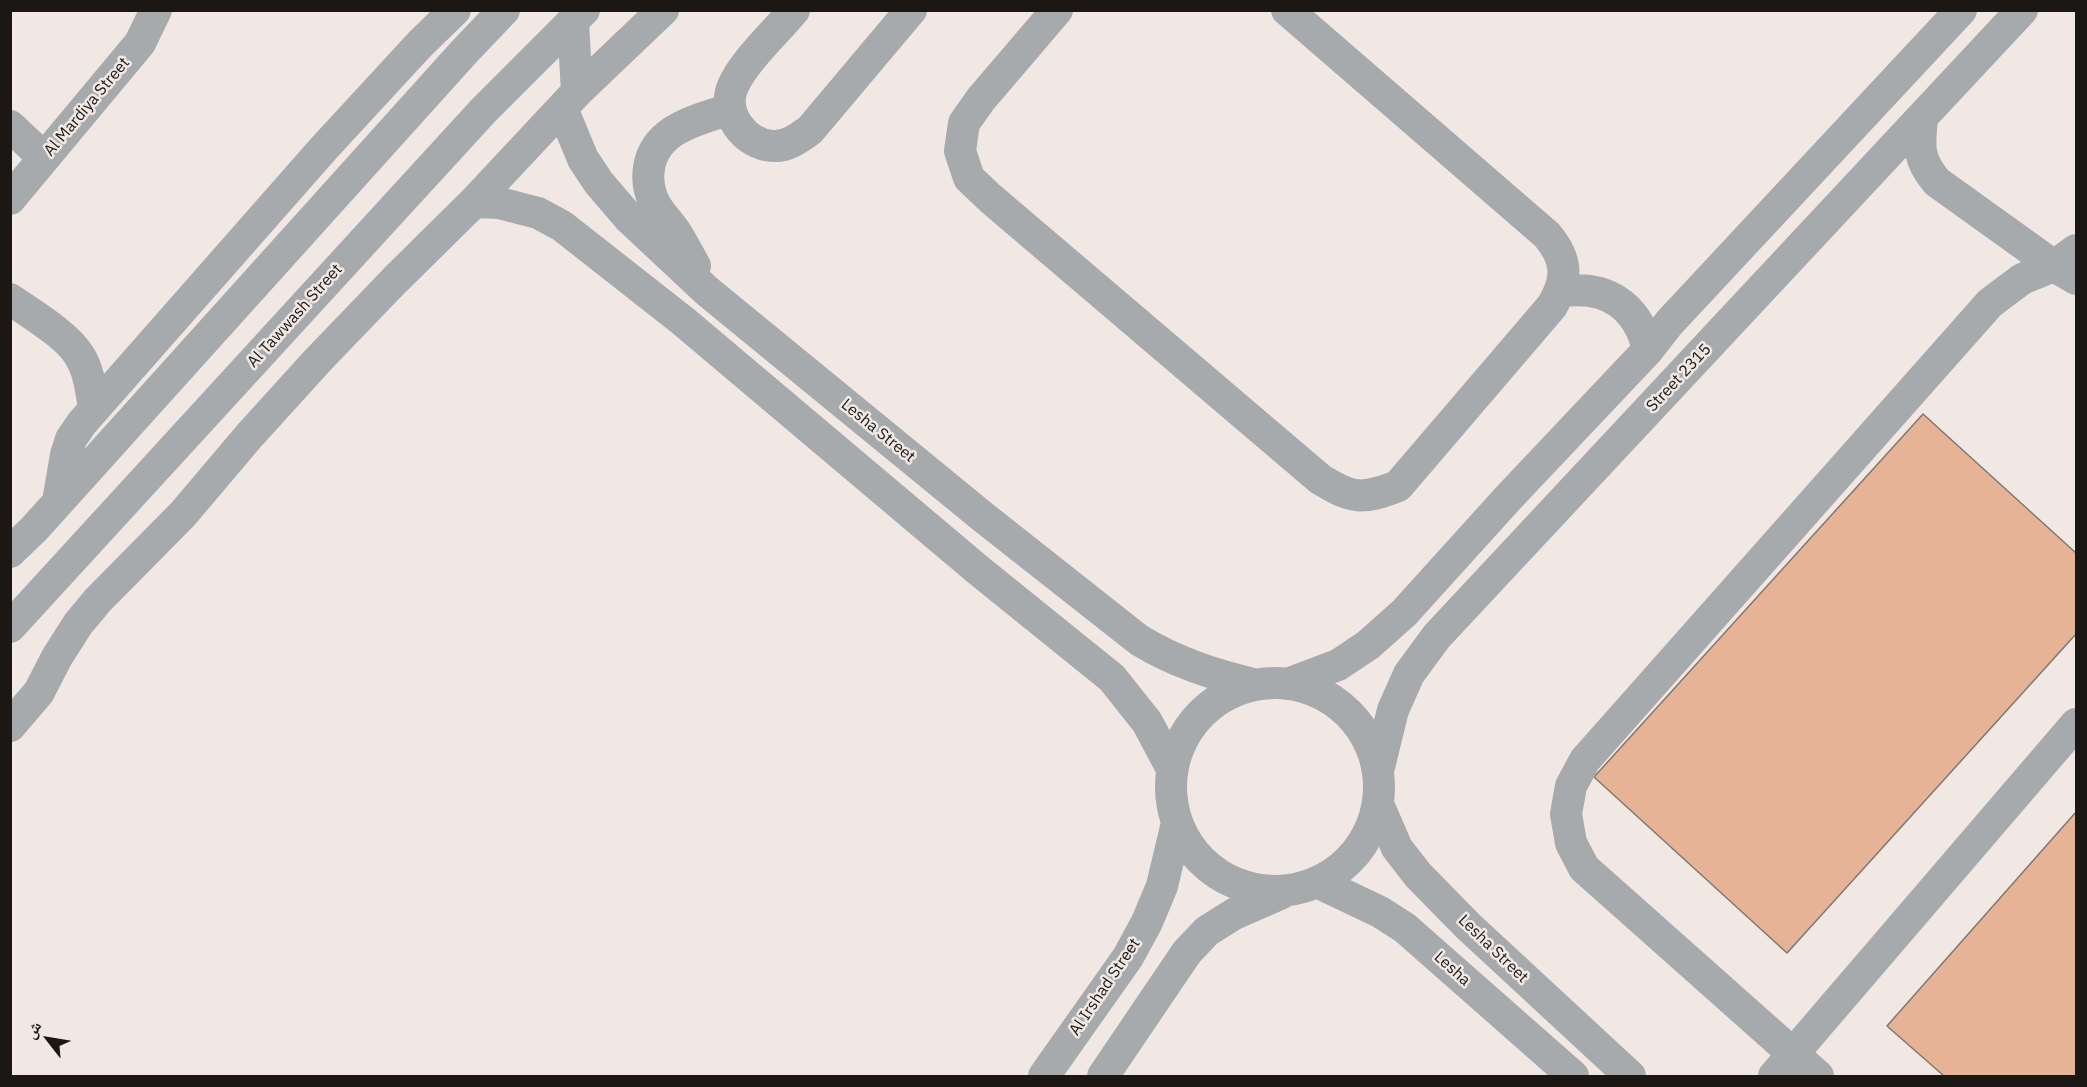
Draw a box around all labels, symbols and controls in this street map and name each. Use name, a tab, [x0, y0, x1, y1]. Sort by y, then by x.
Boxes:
street label: Al Mardiya Street	[40, 54, 134, 160]
street label: Al Tawwash Street	[244, 260, 346, 372]
street label: Street 2315	[1643, 340, 1715, 416]
street label: Lesha Street	[837, 395, 919, 467]
street label: Lesha Street	[1454, 911, 1532, 987]
street label: Al Irshad Street	[1065, 935, 1145, 1039]
street label: Lesha	[1430, 948, 1474, 990]
north arrow	[18, 1009, 78, 1069]
text: ش	[20, 1017, 46, 1042]

